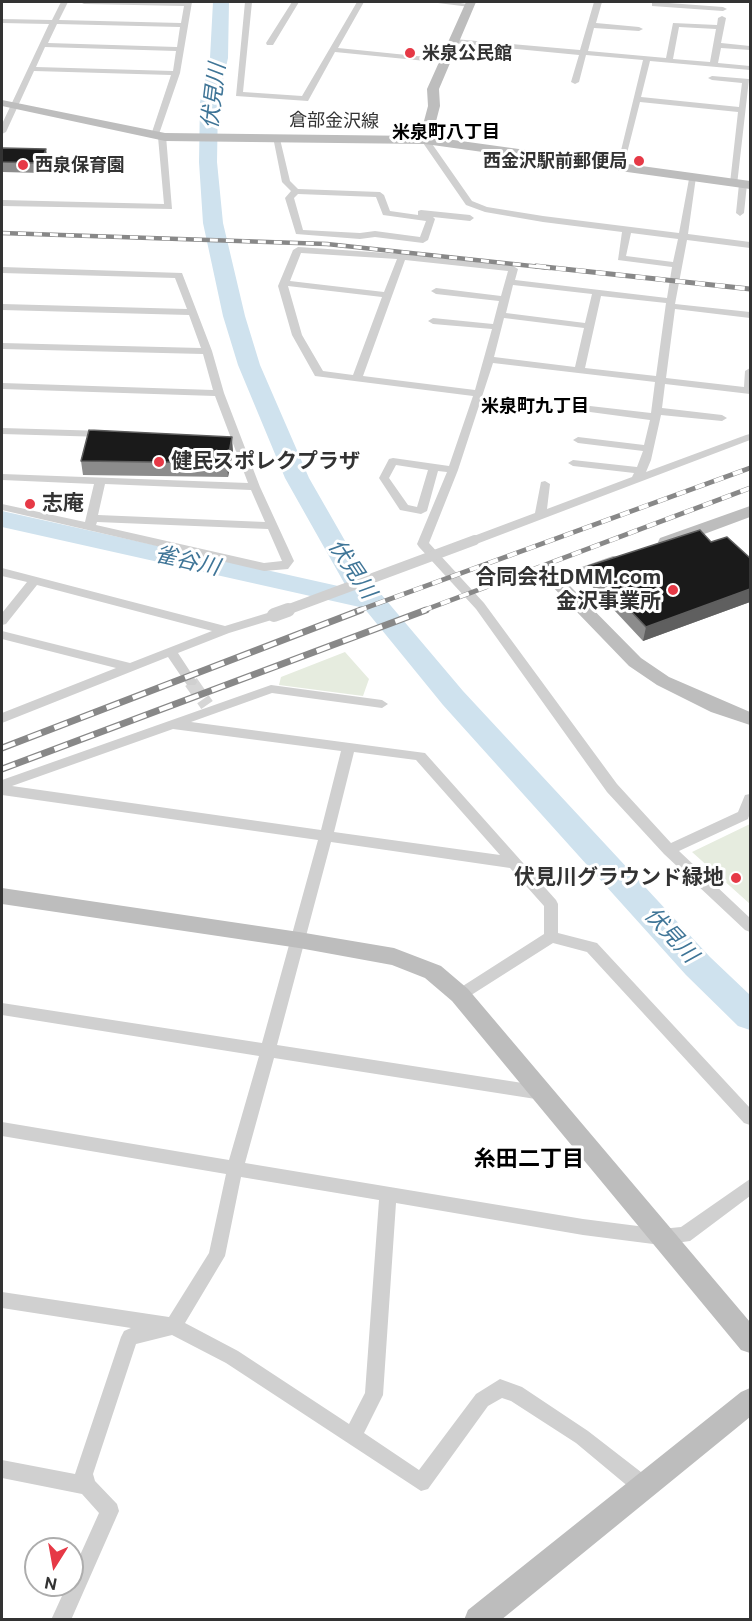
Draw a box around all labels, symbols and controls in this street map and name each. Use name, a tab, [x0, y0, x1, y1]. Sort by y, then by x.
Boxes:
place label: 米泉公民館	[422, 42, 512, 64]
marker: 米泉公民館	[403, 46, 417, 60]
water label: 伏見川	[197, 62, 231, 130]
street label: 倉部金沢線	[289, 109, 379, 133]
district label: 米泉町八丁目	[392, 121, 500, 143]
place label: 西金沢駅前郵便局	[483, 150, 627, 172]
place label: 西泉保育園	[35, 154, 125, 176]
marker: 西金沢駅前郵便局	[632, 154, 646, 168]
marker: 西泉保育園	[16, 158, 30, 172]
district label: 米泉町九丁目	[481, 395, 589, 417]
place label: 健民スポレクプラザ	[171, 449, 360, 475]
marker: 健民スポレクプラザ	[152, 455, 166, 469]
place label: 志庵	[42, 491, 84, 517]
marker: 志庵	[23, 497, 37, 511]
water label: 伏見川	[323, 534, 381, 604]
water label: 雀谷川	[152, 541, 222, 581]
place label: 合同会社DMM.com 金沢事業所	[475, 565, 661, 615]
marker: 合同会社DMM.com 金沢事業所	[666, 583, 680, 597]
place label: 伏見川グラウンド緑地	[514, 865, 724, 891]
marker: 伏見川グラウンド緑地	[729, 871, 743, 885]
water label: 伏見川	[639, 902, 703, 968]
district label: 糸田二丁目	[474, 1146, 584, 1172]
north arrow	[24, 1537, 84, 1597]
text: N	[43, 1573, 59, 1594]

